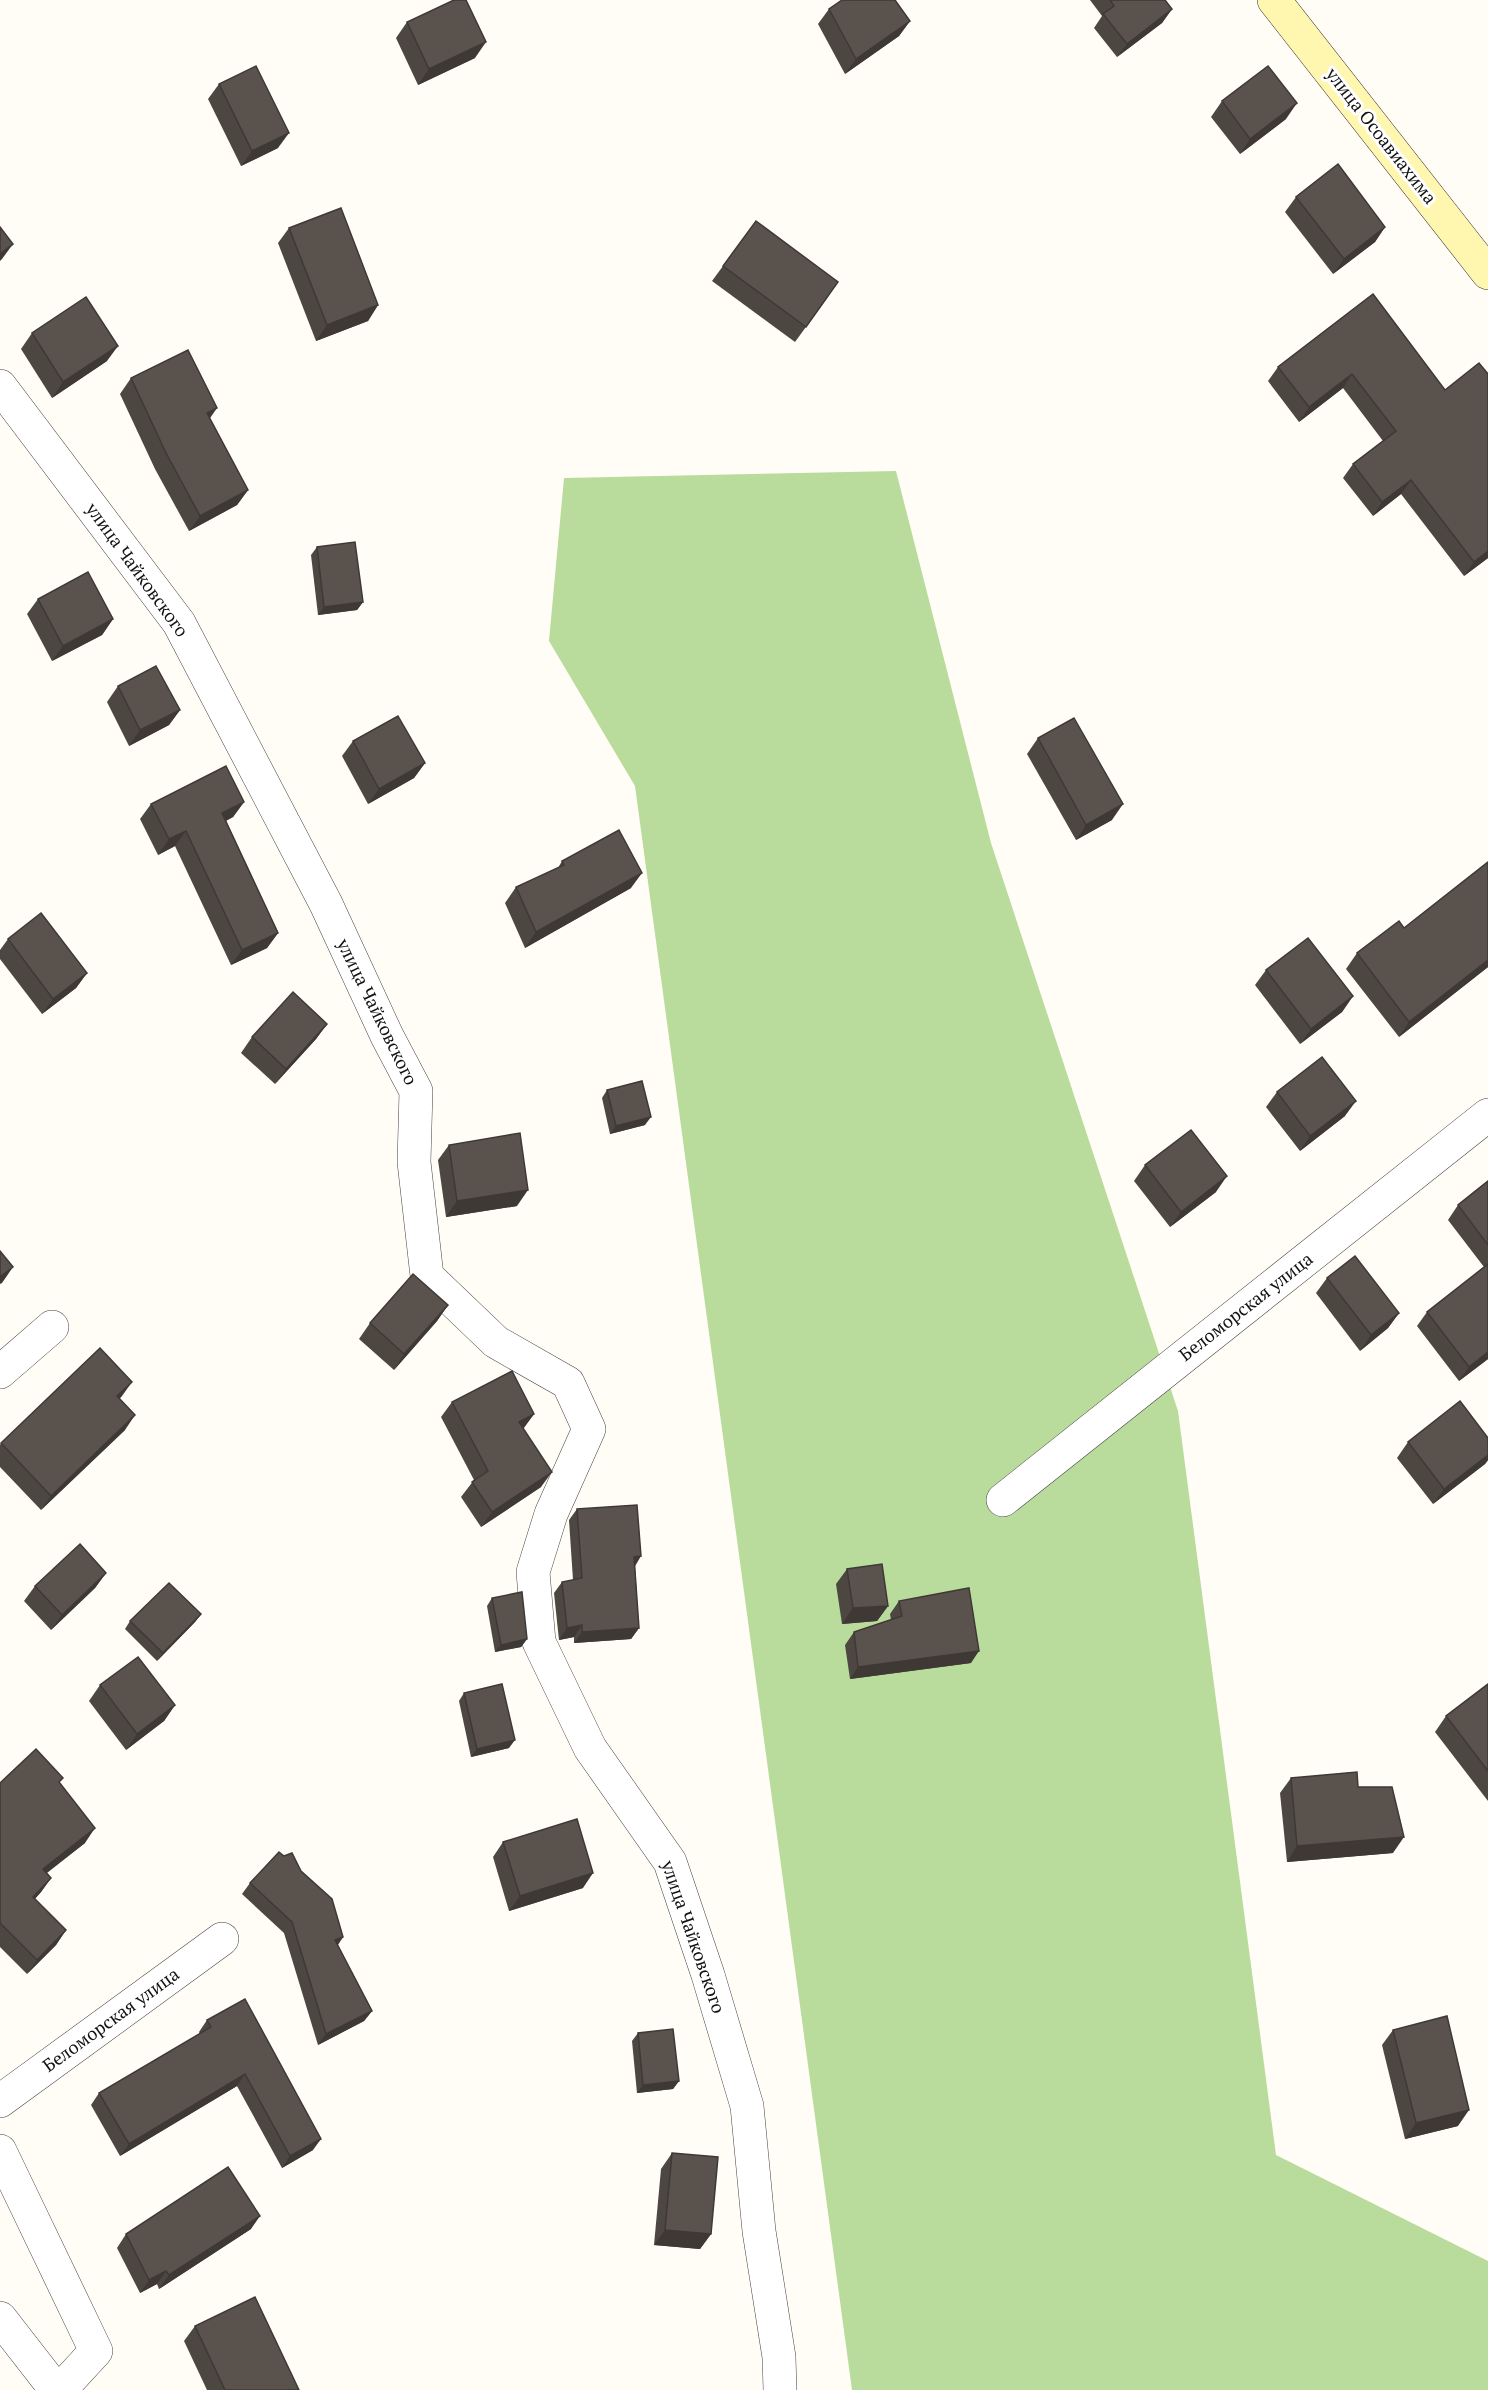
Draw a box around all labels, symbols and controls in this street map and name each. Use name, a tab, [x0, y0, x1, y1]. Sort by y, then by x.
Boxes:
street label: улица Осоавиахима	[1320, 62, 1443, 208]
street label: улица Чайковского	[80, 497, 195, 641]
street label: улица Чайковского	[332, 933, 424, 1089]
street label: Беломорская улица	[1174, 1246, 1317, 1366]
street label: улица Чайковского	[656, 1856, 731, 2016]
street label: Беломорская улица	[37, 1961, 184, 2077]

